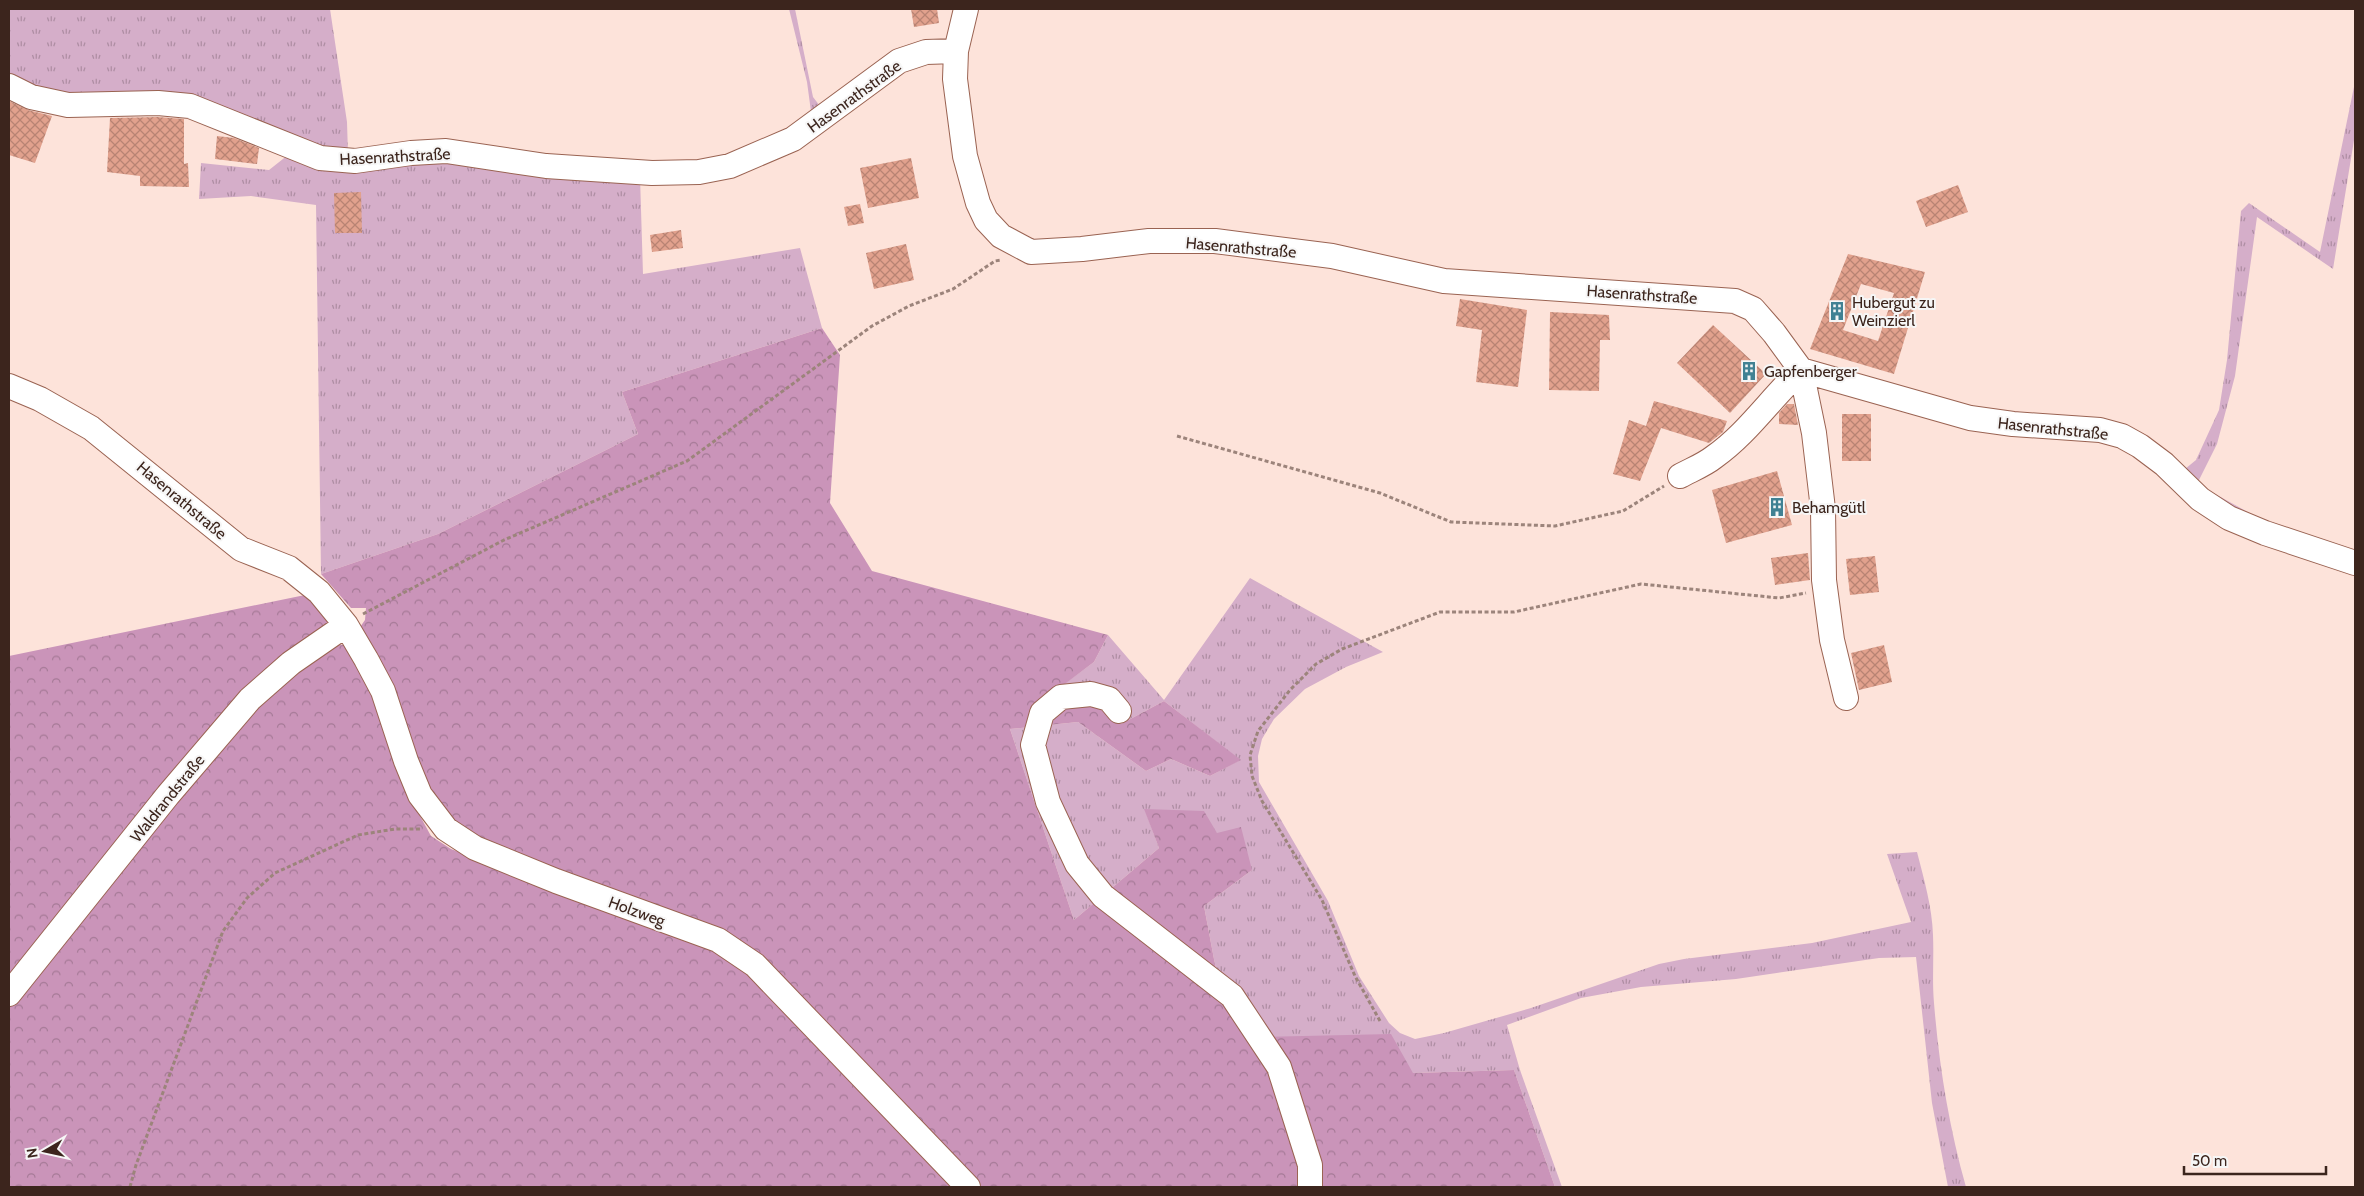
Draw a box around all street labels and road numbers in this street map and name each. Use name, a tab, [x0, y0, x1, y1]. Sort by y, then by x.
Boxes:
street label: Hasenrathstraße	[804, 56, 905, 137]
street label: Hasenrathstraße	[339, 144, 451, 169]
street label: Hasenrathstraße	[1185, 233, 1297, 262]
street label: Hasenrathstraße	[1586, 281, 1698, 308]
street label: Hasenrathstraße	[1997, 413, 2109, 444]
street label: Hasenrathstraße	[133, 457, 230, 543]
street label: Waldrandstraße	[126, 751, 208, 846]
street label: Holzweg	[606, 892, 669, 931]

